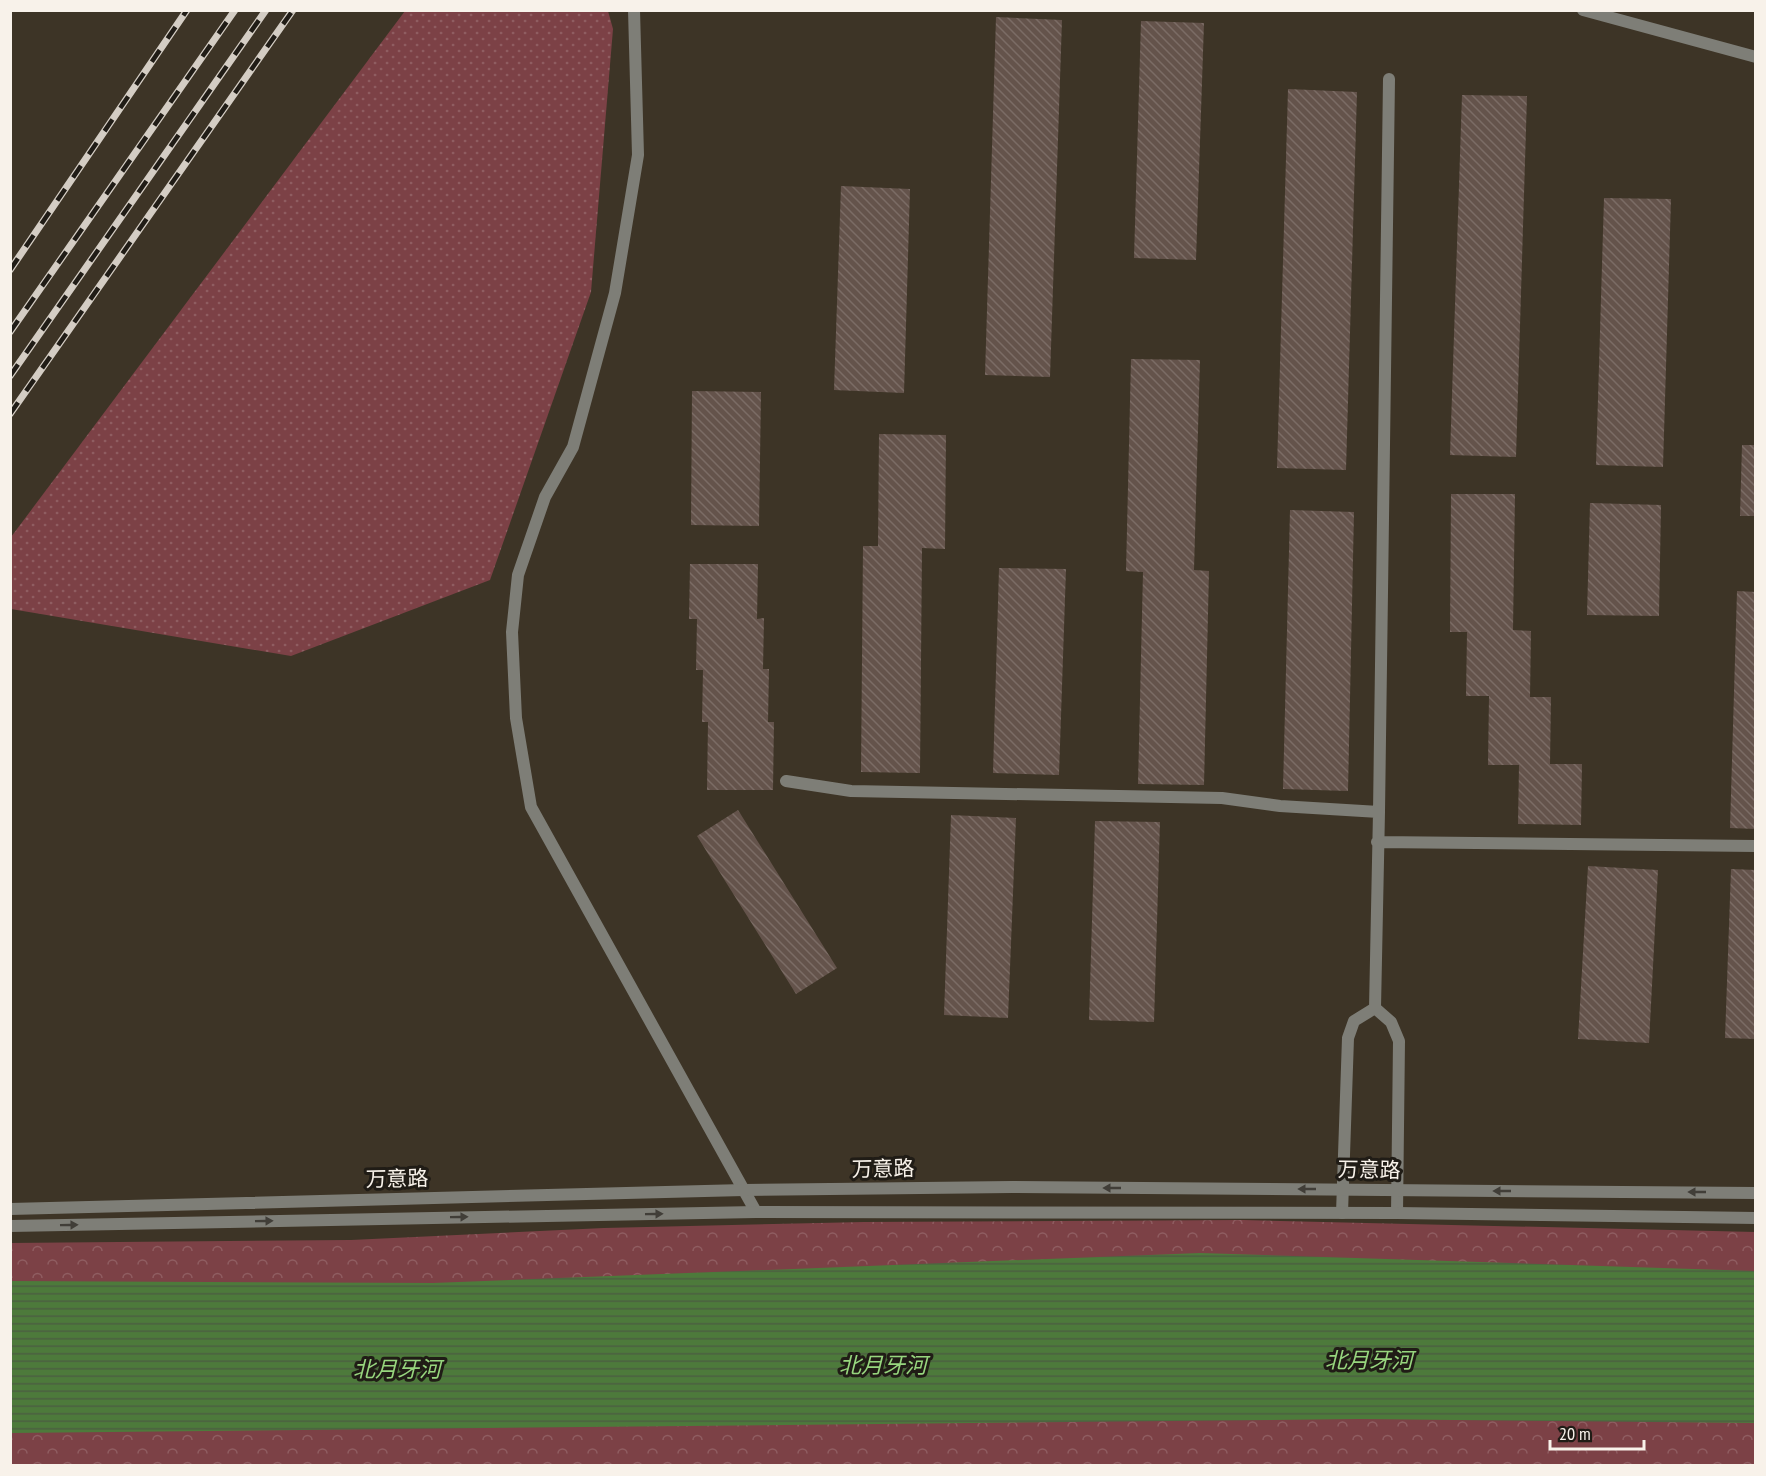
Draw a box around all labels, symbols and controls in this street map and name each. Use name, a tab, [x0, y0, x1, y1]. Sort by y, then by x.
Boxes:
street label: 万意路	[851, 1154, 915, 1183]
street label: 万意路	[1337, 1155, 1401, 1184]
street label: 万意路	[365, 1164, 429, 1193]
one-way arrow	[1103, 1183, 1122, 1193]
one-way arrow	[1298, 1184, 1317, 1194]
one-way arrow	[1493, 1186, 1512, 1196]
one-way arrow	[1688, 1187, 1707, 1197]
one-way arrow	[644, 1209, 663, 1218]
one-way arrow	[449, 1213, 468, 1222]
one-way arrow	[254, 1216, 273, 1226]
one-way arrow	[59, 1220, 78, 1230]
water label: 北月牙河	[1325, 1346, 1417, 1374]
water label: 北月牙河	[839, 1351, 931, 1379]
water label: 北月牙河	[353, 1355, 445, 1383]
scale bar	[1550, 1413, 1644, 1451]
text: 20 m	[1559, 1422, 1591, 1445]

